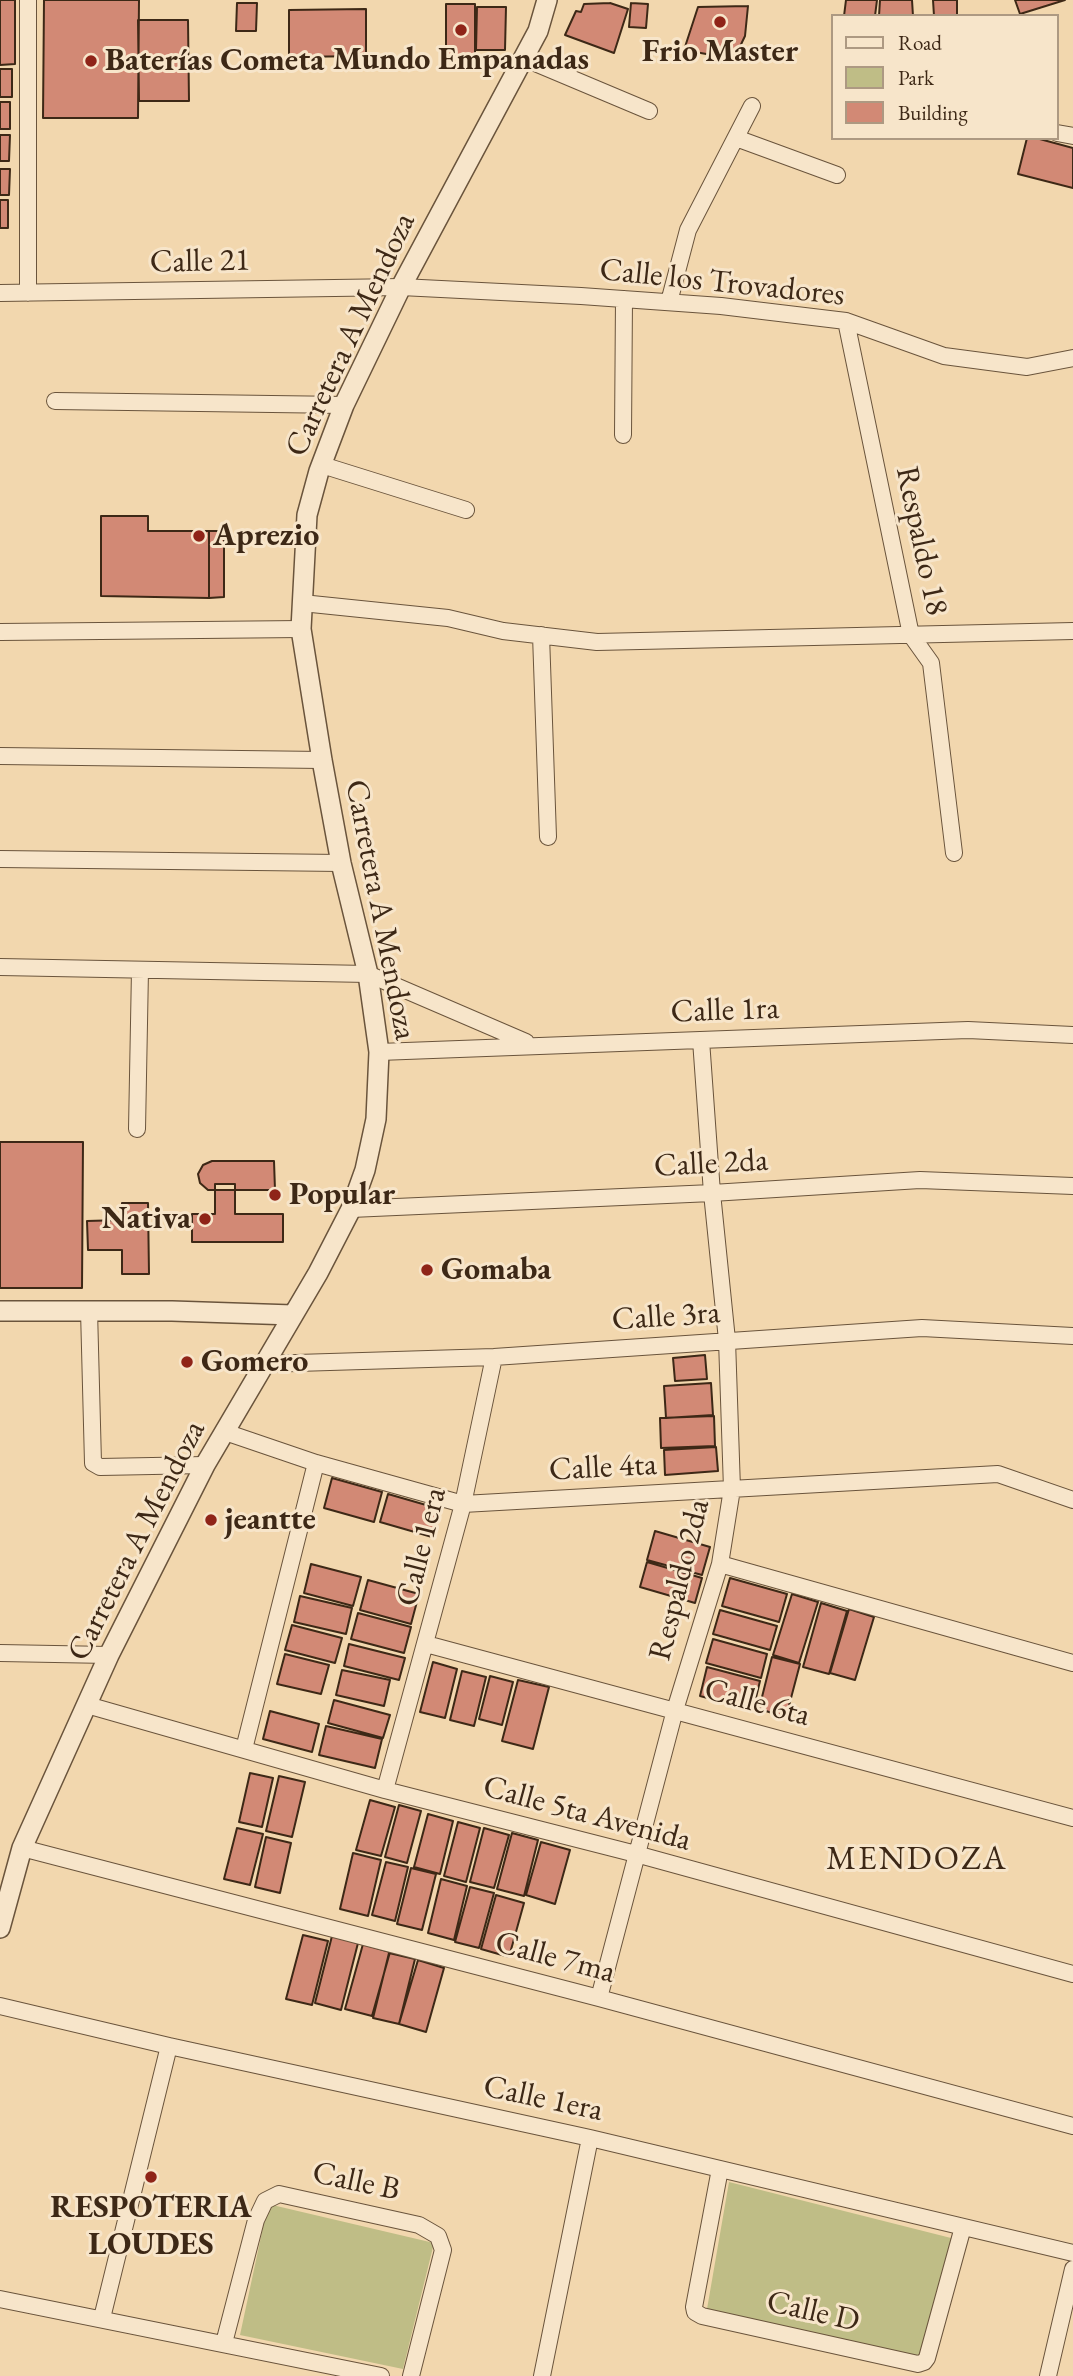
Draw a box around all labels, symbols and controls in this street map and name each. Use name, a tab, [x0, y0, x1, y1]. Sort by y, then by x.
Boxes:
marker: Frio Master	[712, 14, 728, 30]
legend	[832, 14, 1059, 140]
marker: Mundo Empanadas	[453, 22, 469, 38]
text: Road	[898, 29, 942, 56]
place label: Frio Master	[642, 33, 798, 71]
place label: Mundo Empanadas	[333, 41, 589, 79]
place label: Baterías Cometa	[105, 42, 324, 80]
marker: Baterías Cometa	[83, 53, 99, 69]
text: Park	[898, 64, 934, 91]
text: Building	[898, 99, 968, 126]
street label: Carretera A Mendoza	[278, 207, 424, 463]
street label: Calle 21	[149, 242, 251, 282]
street label: Calle los Trovadores	[598, 251, 846, 315]
street label: Respaldo 18	[887, 463, 955, 619]
place label: Aprezio	[213, 517, 319, 555]
marker: Aprezio	[191, 528, 207, 544]
street label: Carretera A Mendoza	[336, 777, 424, 1043]
street label: Calle 1ra	[670, 990, 780, 1032]
street label: Calle 2da	[653, 1142, 769, 1186]
place label: Popular	[289, 1176, 395, 1214]
marker: Popular	[267, 1187, 283, 1203]
place label: Nativa	[101, 1200, 191, 1238]
marker: Nativa	[197, 1211, 213, 1227]
place label: Gomaba	[441, 1251, 551, 1289]
marker: Gomaba	[419, 1262, 435, 1278]
street label: Calle 3ra	[611, 1294, 721, 1340]
place label: Gomero	[201, 1343, 308, 1381]
marker: Gomero	[179, 1354, 195, 1370]
street label: Carretera A Mendoza	[60, 1415, 214, 1667]
street label: Calle 4ta	[548, 1446, 658, 1490]
street label: Calle 1era	[389, 1484, 455, 1610]
street label: Respaldo 2da	[641, 1495, 719, 1665]
place label: jeantte	[225, 1501, 316, 1539]
marker: jeantte	[203, 1512, 219, 1528]
street label: Calle 6ta	[700, 1670, 814, 1736]
street label: Calle 5ta Avenida	[479, 1768, 695, 1860]
district label: MENDOZA	[827, 1840, 1007, 1880]
street label: Calle 7ma	[491, 1924, 619, 1992]
street label: Calle 1era	[480, 2068, 606, 2130]
street label: Calle B	[309, 2154, 403, 2210]
marker: RESPOTERIA LOUDES	[143, 2169, 159, 2185]
place label: RESPOTERIA LOUDES	[50, 2189, 252, 2264]
street label: Calle D	[763, 2283, 863, 2341]

